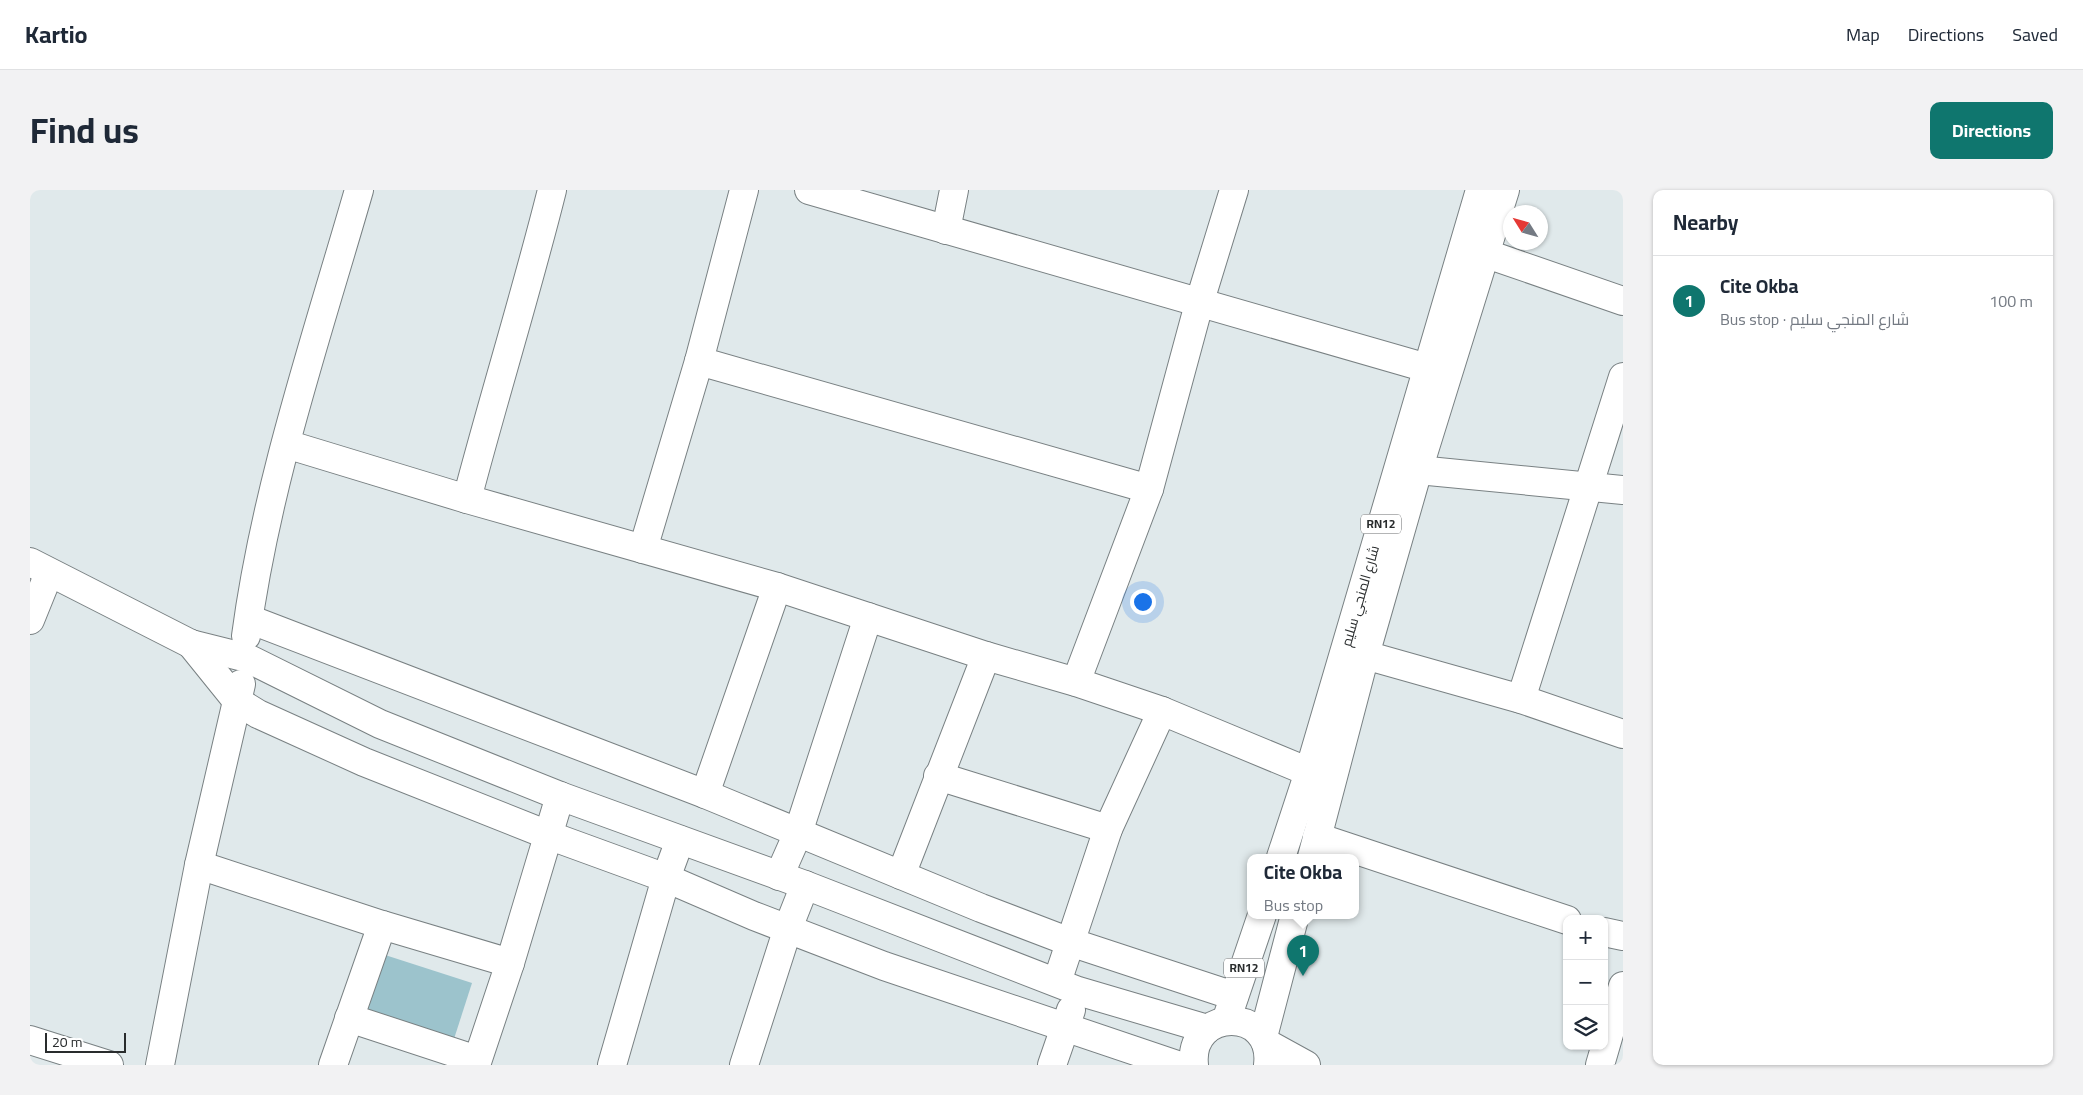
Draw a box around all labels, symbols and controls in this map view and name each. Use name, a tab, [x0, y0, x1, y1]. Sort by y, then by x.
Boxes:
text: Kartio	[25, 12, 88, 57]
text: Map	[1846, 18, 1880, 51]
text: Directions	[1908, 18, 1984, 51]
text: Saved	[2012, 18, 2058, 51]
text: Find us	[30, 97, 139, 163]
button: Directions	[1930, 102, 2053, 159]
text: Nearby	[1673, 203, 1739, 242]
north arrow	[1503, 205, 1548, 250]
text: Cite Okba	[1720, 268, 1798, 304]
text: 1	[1685, 286, 1693, 316]
text: 100 m	[1989, 286, 2033, 316]
text: Bus stop · شارع المنجي سليم	[1720, 304, 1909, 334]
road number: RN12	[1361, 514, 1401, 534]
street label: شارع المنجي سليم	[1333, 542, 1387, 650]
your location	[1130, 589, 1156, 615]
popup	[1247, 854, 1359, 919]
text: Cite Okba	[1264, 854, 1342, 890]
text: Bus stop	[1264, 890, 1323, 920]
map controls	[1563, 915, 1608, 1050]
button: +	[1563, 915, 1608, 960]
pin: 1	[1287, 935, 1319, 976]
road number: RN12	[1224, 958, 1264, 978]
button: −	[1563, 960, 1608, 1005]
button: layers	[1563, 1005, 1608, 1050]
text: 20 m	[52, 1029, 82, 1055]
scale bar	[45, 1030, 126, 1053]

